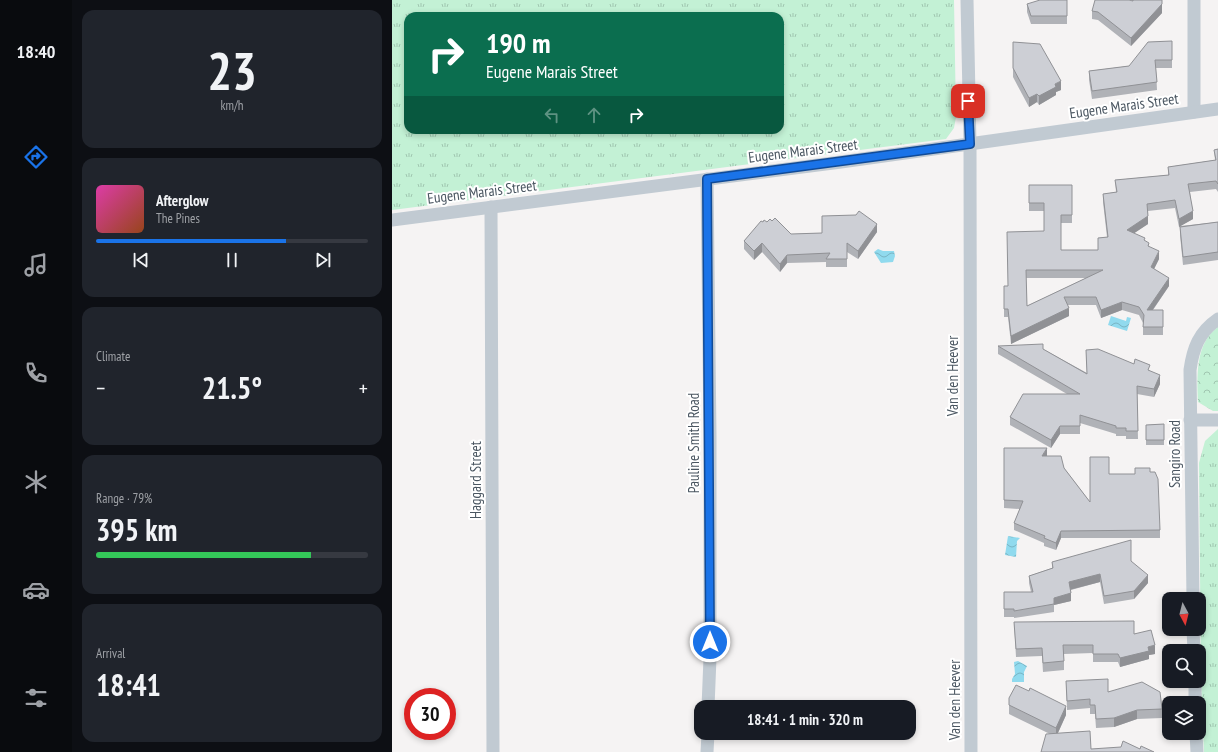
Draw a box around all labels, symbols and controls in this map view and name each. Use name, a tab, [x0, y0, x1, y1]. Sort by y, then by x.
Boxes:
text: 190 m	[486, 24, 550, 61]
icon: right	[420, 28, 472, 80]
text: 23	[207, 37, 257, 104]
text: 18:40	[17, 40, 55, 63]
text: Eugene Marais Street	[486, 60, 618, 83]
pin	[951, 84, 985, 118]
street label: Eugene Marais Street	[1068, 88, 1180, 123]
icon: arrive	[957, 90, 979, 112]
text: km/h	[220, 97, 244, 114]
icon: left	[541, 104, 563, 126]
icon: ahead	[583, 104, 605, 126]
icon: right	[625, 104, 647, 126]
street label: Eugene Marais Street	[747, 134, 859, 167]
icon: directions	[22, 143, 50, 171]
street label: Eugene Marais Street	[426, 175, 538, 208]
text: Afterglow	[156, 191, 208, 210]
text: The Pines	[156, 210, 200, 227]
icon: previous	[130, 249, 152, 271]
icon: pause	[221, 249, 243, 271]
icon: next	[312, 249, 334, 271]
icon: music	[22, 251, 50, 279]
street label: Van den Heever	[943, 335, 962, 417]
text: Climate	[96, 348, 130, 365]
icon: phone	[22, 359, 50, 387]
text: 21.5°	[202, 368, 262, 407]
text: −	[96, 374, 105, 402]
text: +	[359, 374, 368, 402]
street label: Pauline Smith Road	[684, 393, 703, 493]
street label: Sangiro Road	[1165, 420, 1184, 488]
street label: Haggard Street	[466, 441, 485, 519]
icon: climate	[22, 468, 50, 496]
text: Range · 79%	[96, 490, 152, 507]
text: 395 km	[96, 510, 177, 549]
icon: car	[22, 576, 50, 604]
north arrow	[1162, 592, 1206, 636]
map controls	[1162, 592, 1206, 740]
position arrow	[689, 621, 731, 663]
button: search	[1162, 644, 1206, 688]
text: Arrival	[96, 645, 125, 662]
street label: Van den Heever	[945, 659, 964, 741]
text: 18:41	[96, 665, 161, 704]
icon: filters	[22, 684, 50, 712]
speed limit sign: 30	[404, 688, 456, 740]
button: layers	[1162, 696, 1206, 740]
text: 18:41 · 1 min · 320 m	[747, 710, 863, 729]

